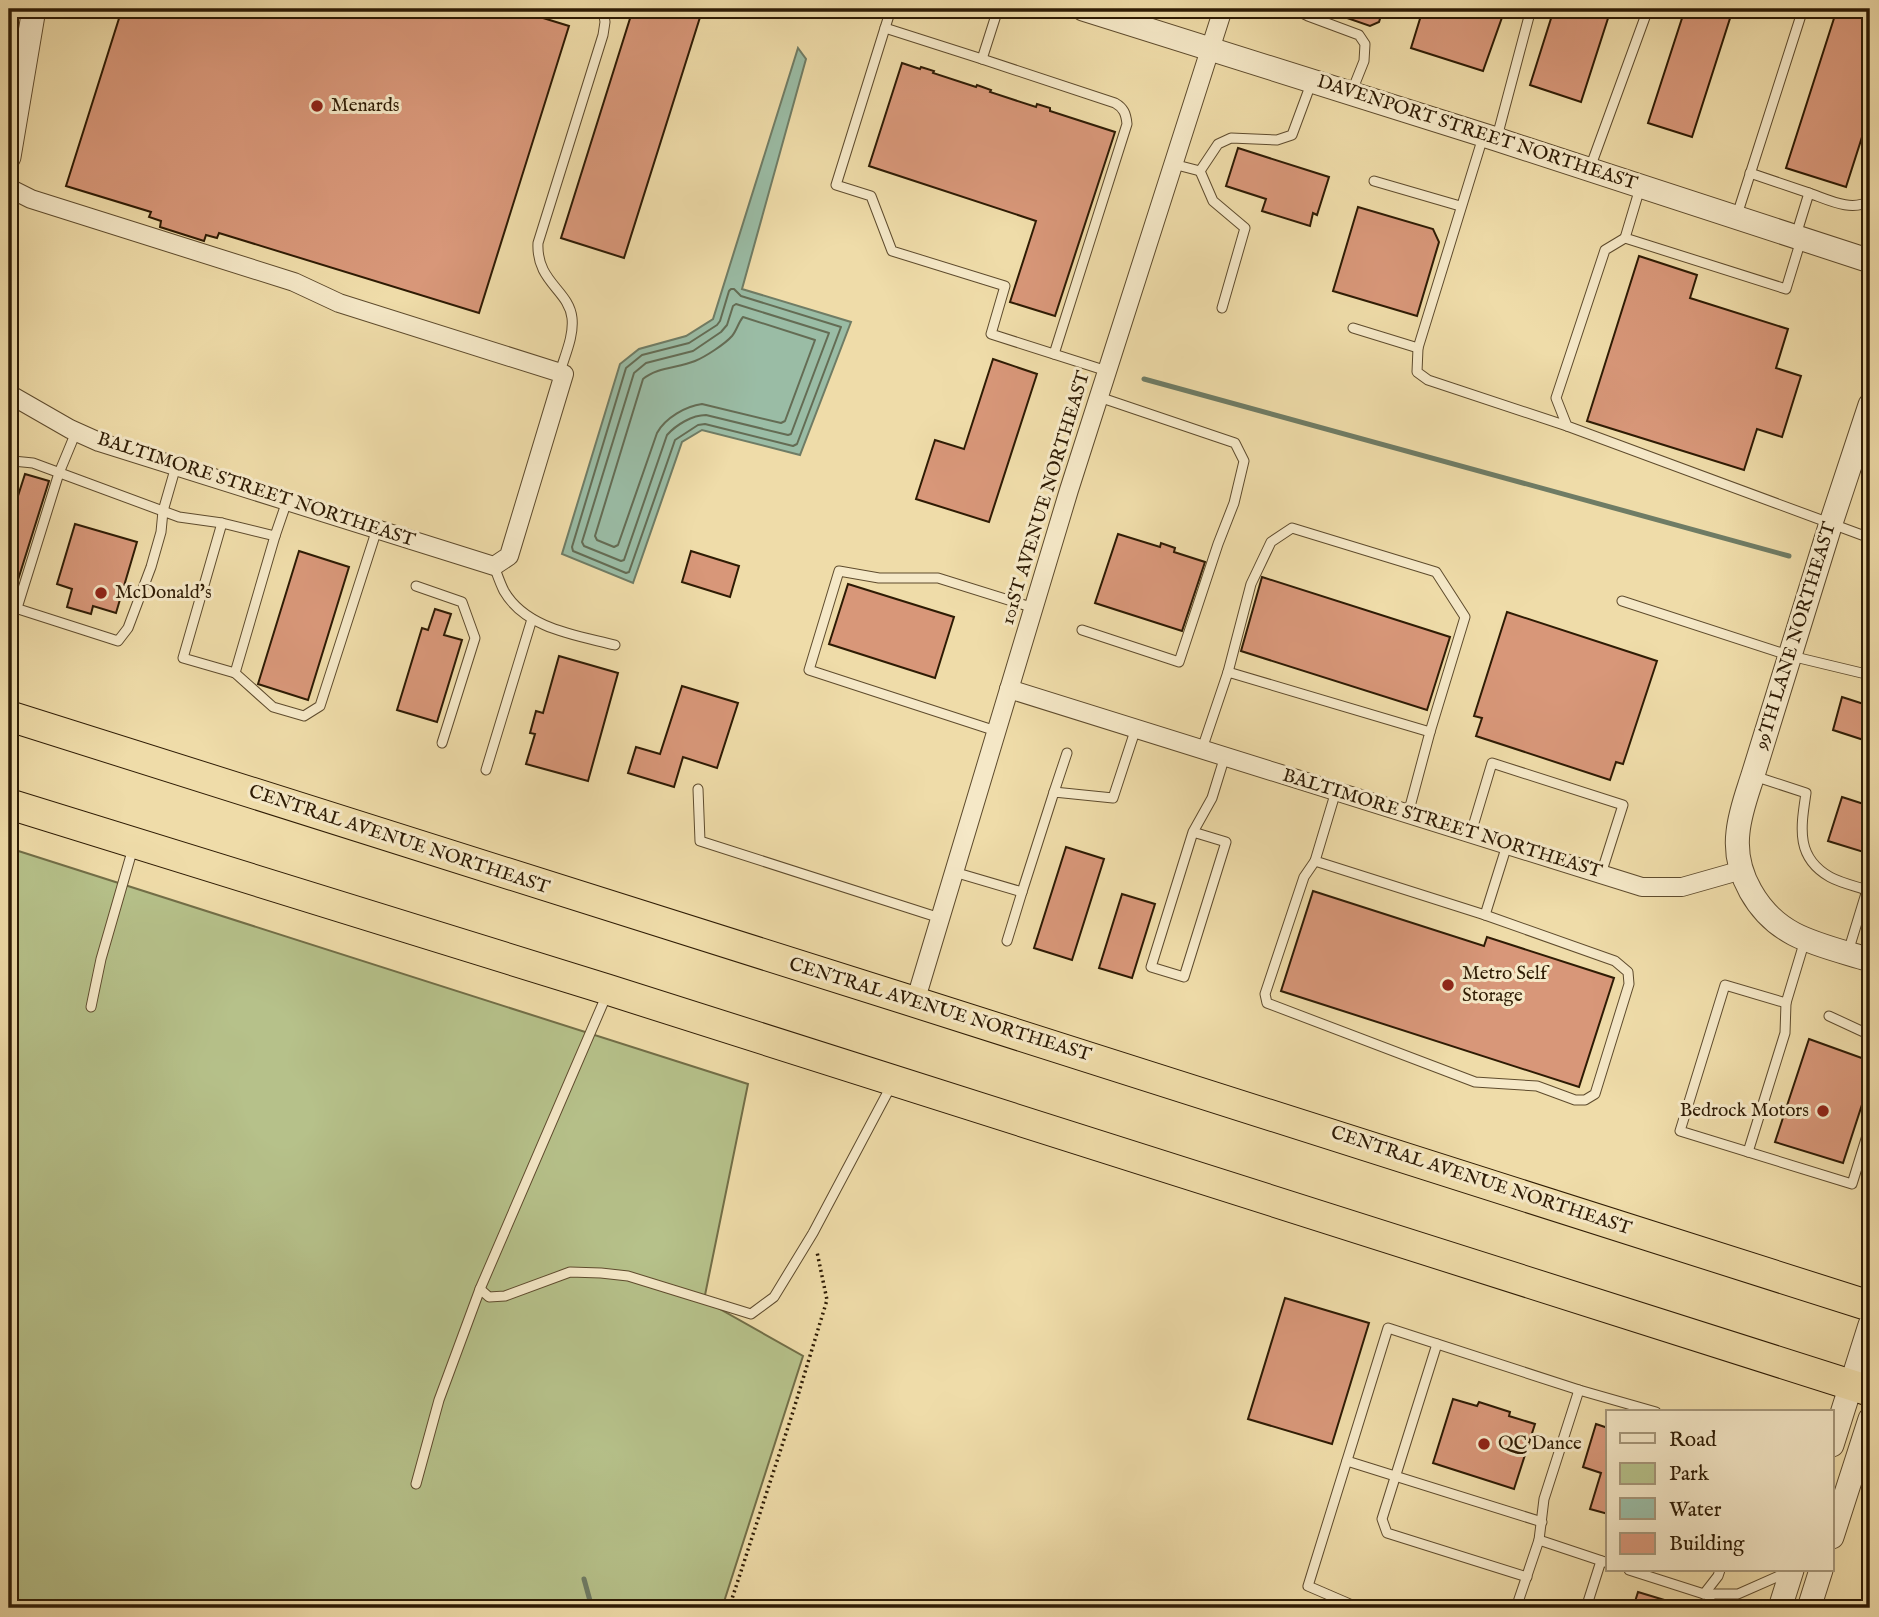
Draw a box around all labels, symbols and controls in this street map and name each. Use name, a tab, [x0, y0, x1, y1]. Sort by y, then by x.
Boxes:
street label: DAVENPORT STREET NORTHEAST	[1314, 70, 1640, 196]
place label: Menards	[331, 94, 400, 118]
marker: Menards	[309, 98, 325, 114]
street label: 101ST AVENUE NORTHEAST	[996, 368, 1096, 628]
street label: BALTIMORE STREET NORTHEAST	[94, 427, 418, 553]
street label: 99TH LANE NORTHEAST	[1750, 519, 1842, 754]
place label: McDonald's	[115, 581, 212, 605]
marker: McDonald's	[93, 585, 109, 601]
street label: BALTIMORE STREET NORTHEAST	[1279, 764, 1605, 884]
street label: CENTRAL AVENUE NORTHEAST	[246, 780, 553, 900]
street label: CENTRAL AVENUE NORTHEAST	[786, 952, 1094, 1068]
place label: Metro Self Storage	[1462, 962, 1550, 1008]
marker: Metro Self Storage	[1440, 977, 1456, 993]
place label: Bedrock Motors	[1680, 1099, 1809, 1123]
marker: Bedrock Motors	[1815, 1103, 1831, 1119]
street label: CENTRAL AVENUE NORTHEAST	[1328, 1121, 1635, 1241]
legend	[1606, 1410, 1834, 1572]
text: Road	[1669, 1427, 1717, 1454]
place label: QC Dance	[1498, 1432, 1582, 1456]
marker: QC Dance	[1476, 1436, 1492, 1452]
text: Park	[1669, 1461, 1710, 1488]
text: Water	[1669, 1497, 1722, 1524]
text: Building	[1669, 1531, 1745, 1558]

